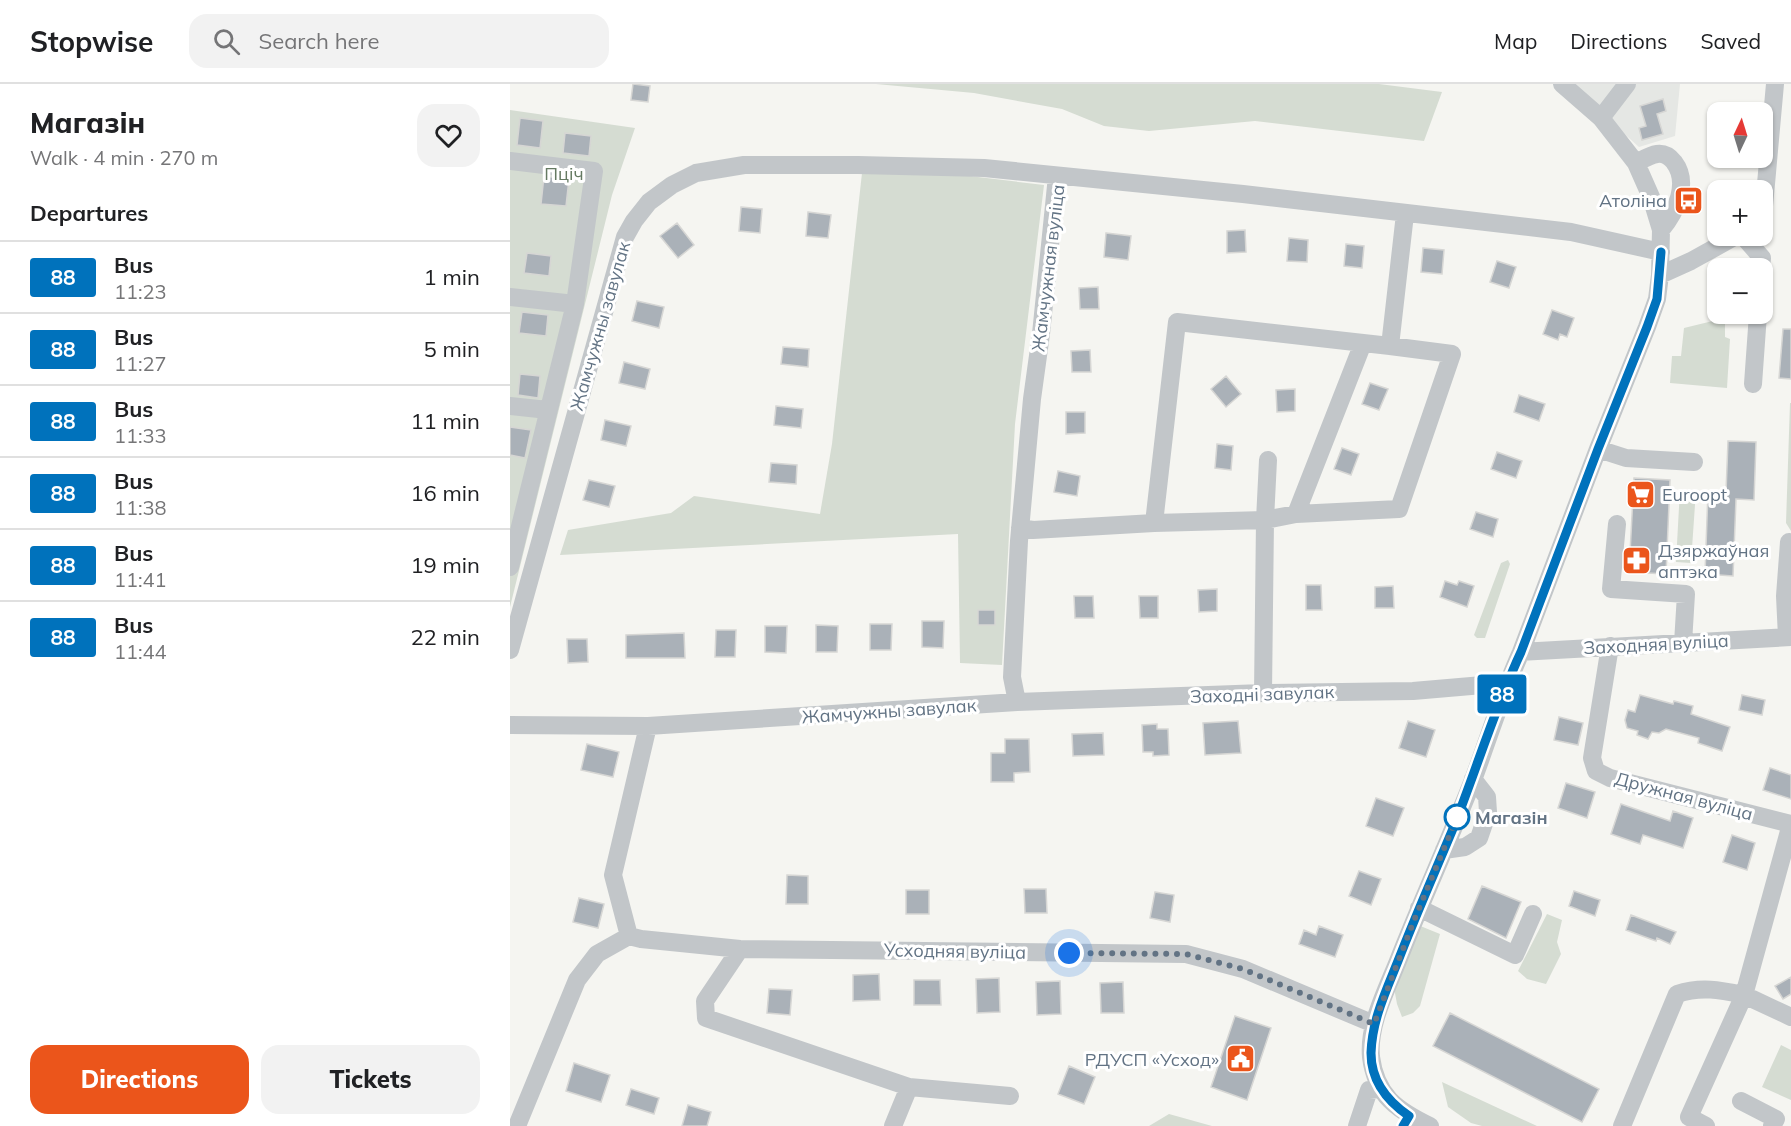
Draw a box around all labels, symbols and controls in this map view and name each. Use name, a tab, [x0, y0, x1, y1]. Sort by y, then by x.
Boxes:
search box	[189, 14, 609, 68]
text: Stopwise	[30, 24, 153, 59]
icon: search	[210, 25, 243, 58]
text: Search here	[258, 27, 379, 55]
text: Map	[1494, 28, 1537, 54]
text: Directions	[1570, 28, 1667, 54]
text: Saved	[1700, 28, 1761, 54]
north arrow	[1707, 102, 1773, 168]
map controls	[1707, 102, 1773, 324]
button: heart	[417, 104, 480, 167]
text: Магазін	[30, 105, 145, 140]
text: Walk · 4 min · 270 m	[30, 145, 218, 170]
park label: Пціч	[544, 162, 584, 185]
button: +	[1707, 180, 1773, 246]
street label: Жамчужная вуліца	[1026, 183, 1070, 353]
bus stop icon: Атоліна	[1672, 184, 1704, 216]
place label: Атоліна	[1599, 189, 1667, 212]
text: Departures	[30, 199, 148, 227]
street label: Жамчужны завулак	[565, 238, 635, 413]
text: Bus	[114, 251, 153, 279]
button: −	[1707, 258, 1773, 324]
text: 1 min	[424, 263, 480, 291]
text: 88	[50, 264, 76, 290]
text: 11:23	[114, 279, 167, 304]
text: Bus	[114, 323, 153, 351]
text: 5 min	[424, 335, 480, 363]
text: 88	[50, 336, 76, 362]
text: 11:27	[114, 351, 167, 376]
text: Bus	[114, 395, 153, 423]
text: 11 min	[410, 407, 480, 435]
text: 88	[50, 408, 76, 434]
text: 11:33	[114, 423, 167, 448]
text: Bus	[114, 467, 153, 495]
supermarket icon: Euroopt	[1625, 478, 1657, 510]
text: 16 min	[410, 479, 480, 507]
text: 88	[50, 480, 76, 506]
place label: Euroopt	[1662, 483, 1727, 506]
text: 11:38	[114, 495, 167, 520]
text: Bus	[114, 539, 153, 567]
place label: Дзяржаўная аптэка	[1658, 539, 1769, 583]
pharmacy icon: Дзяржаўная аптэка	[1621, 544, 1653, 576]
text: 19 min	[410, 551, 480, 579]
text: 88	[50, 552, 76, 578]
text: 11:41	[114, 567, 167, 592]
text: Bus	[114, 611, 153, 639]
text: 22 min	[410, 623, 480, 651]
text: 88	[50, 624, 76, 650]
street label: Заходняя вуліца	[1583, 629, 1729, 659]
text: 11:44	[114, 639, 167, 664]
line badge: 88	[1475, 674, 1529, 714]
street label: Заходні завулак	[1190, 680, 1335, 708]
text: 88	[1489, 681, 1515, 707]
street label: Жамчужны завулак	[801, 693, 977, 729]
street label: Дружная вуліца	[1612, 766, 1756, 826]
marker: Магазін	[1444, 804, 1470, 830]
place label: Магазін	[1475, 806, 1548, 829]
street label: Усходняя вуліца	[883, 938, 1026, 964]
your location	[1054, 938, 1084, 968]
public building icon: РДУСП «Усход»	[1224, 1043, 1256, 1075]
button: Directions	[30, 1045, 249, 1114]
button: Tickets	[261, 1045, 480, 1114]
place label: РДУСП «Усход»	[1085, 1048, 1219, 1071]

